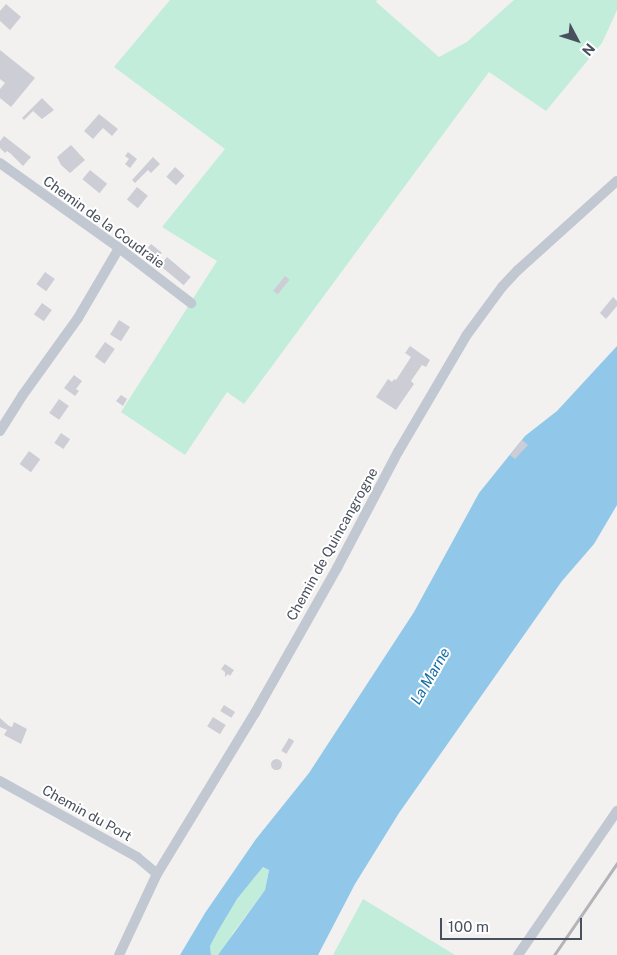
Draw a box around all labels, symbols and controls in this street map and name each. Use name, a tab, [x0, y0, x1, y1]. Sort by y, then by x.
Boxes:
north arrow	[552, 15, 602, 65]
text: N	[579, 40, 598, 59]
street label: Chemin de la Coudraie	[40, 172, 168, 272]
street label: Chemin de Quincangrogne	[283, 464, 381, 624]
water label: La Marne	[407, 644, 453, 708]
street label: Chemin du Port	[39, 781, 135, 845]
scale bar	[442, 908, 584, 940]
text: 100 m	[448, 918, 489, 935]

